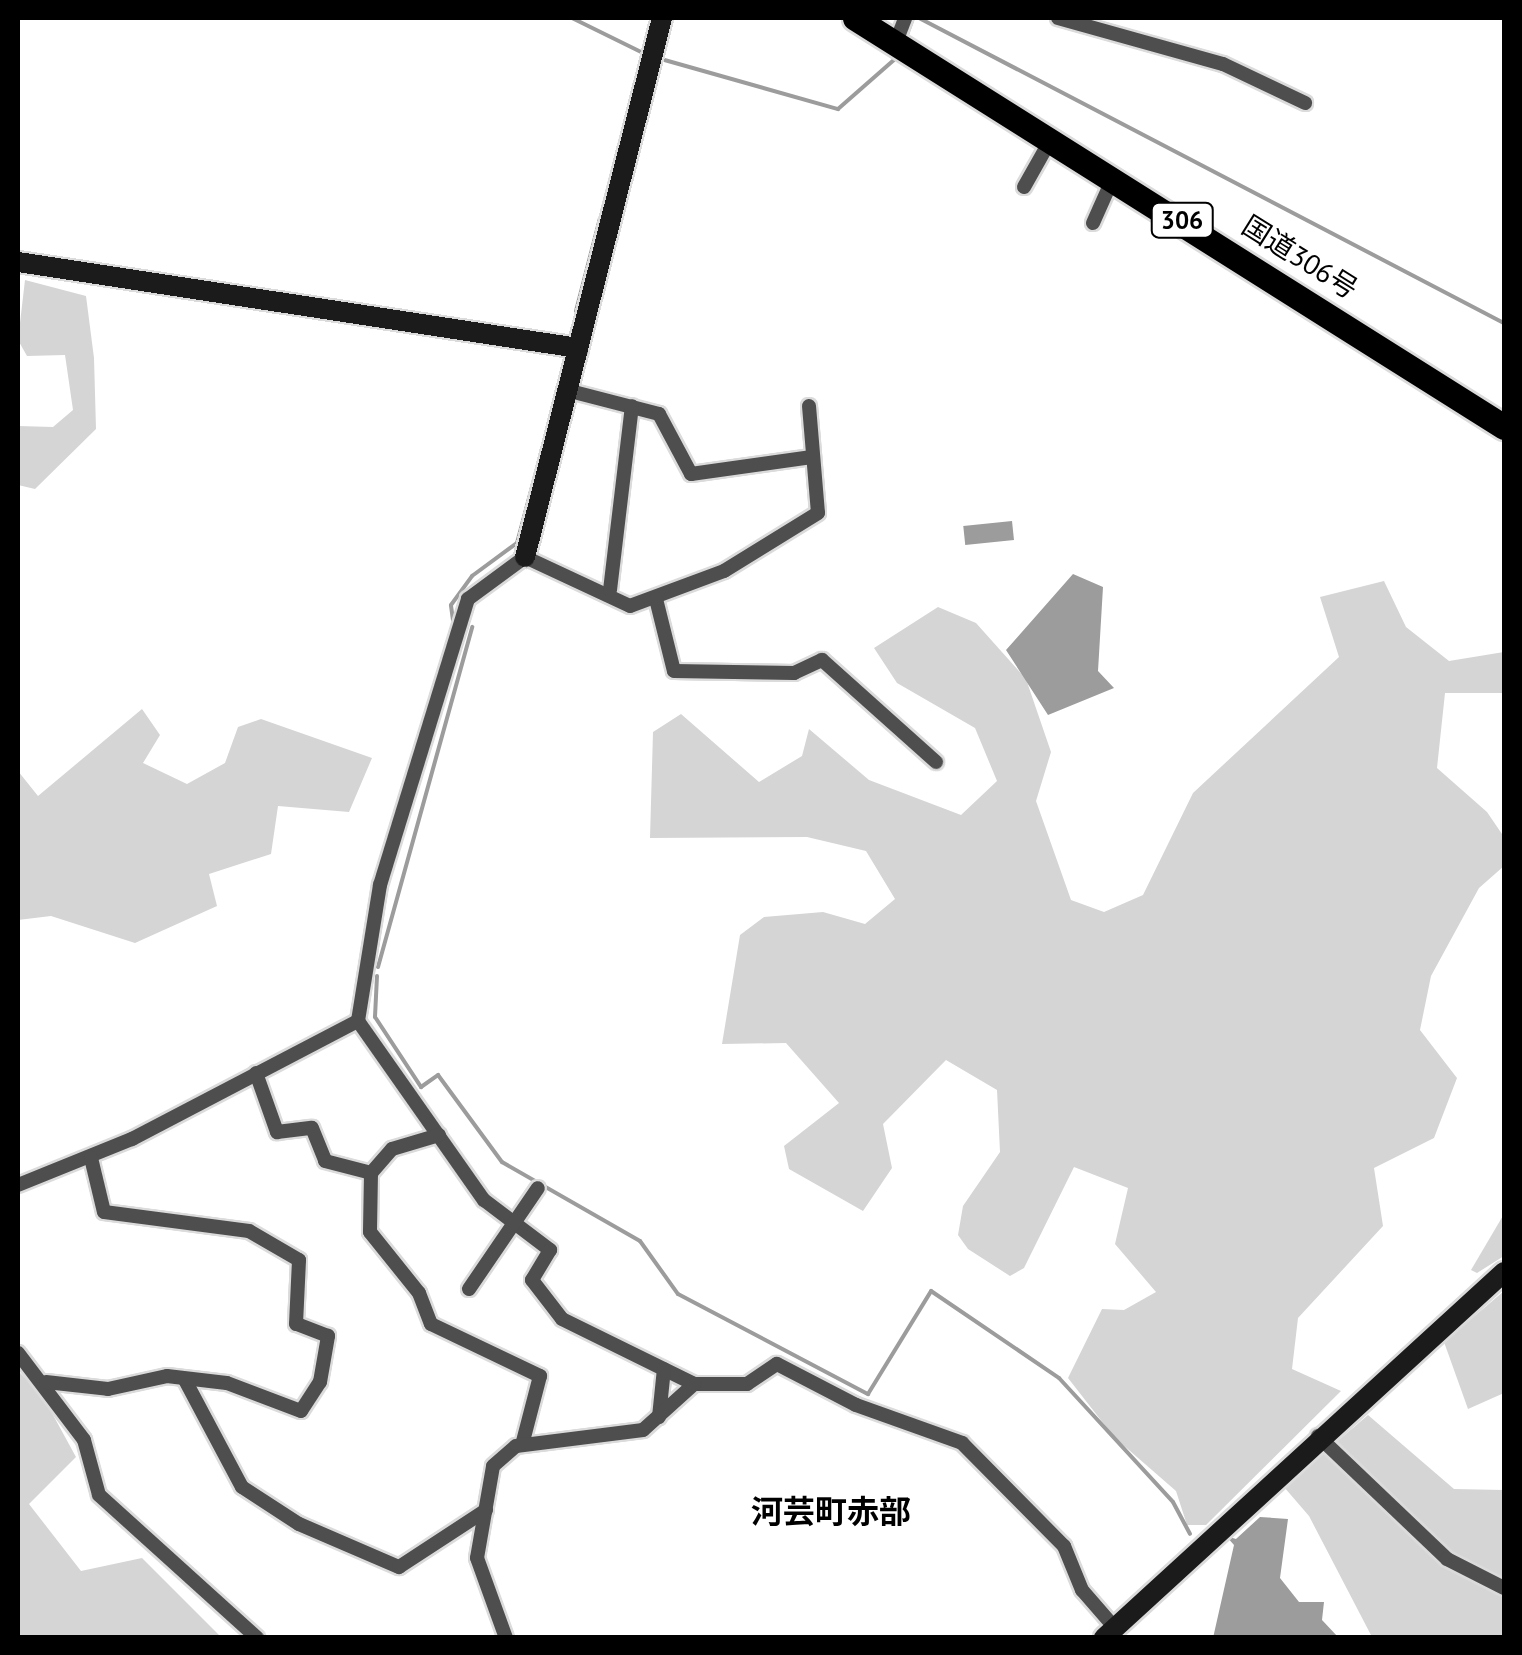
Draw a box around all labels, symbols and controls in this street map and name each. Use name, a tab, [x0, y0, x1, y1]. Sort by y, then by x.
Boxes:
road number: 306	[1150, 200, 1214, 240]
street label: 国道306号	[1236, 208, 1364, 306]
district label: 河芸町赤部	[751, 1492, 911, 1530]

